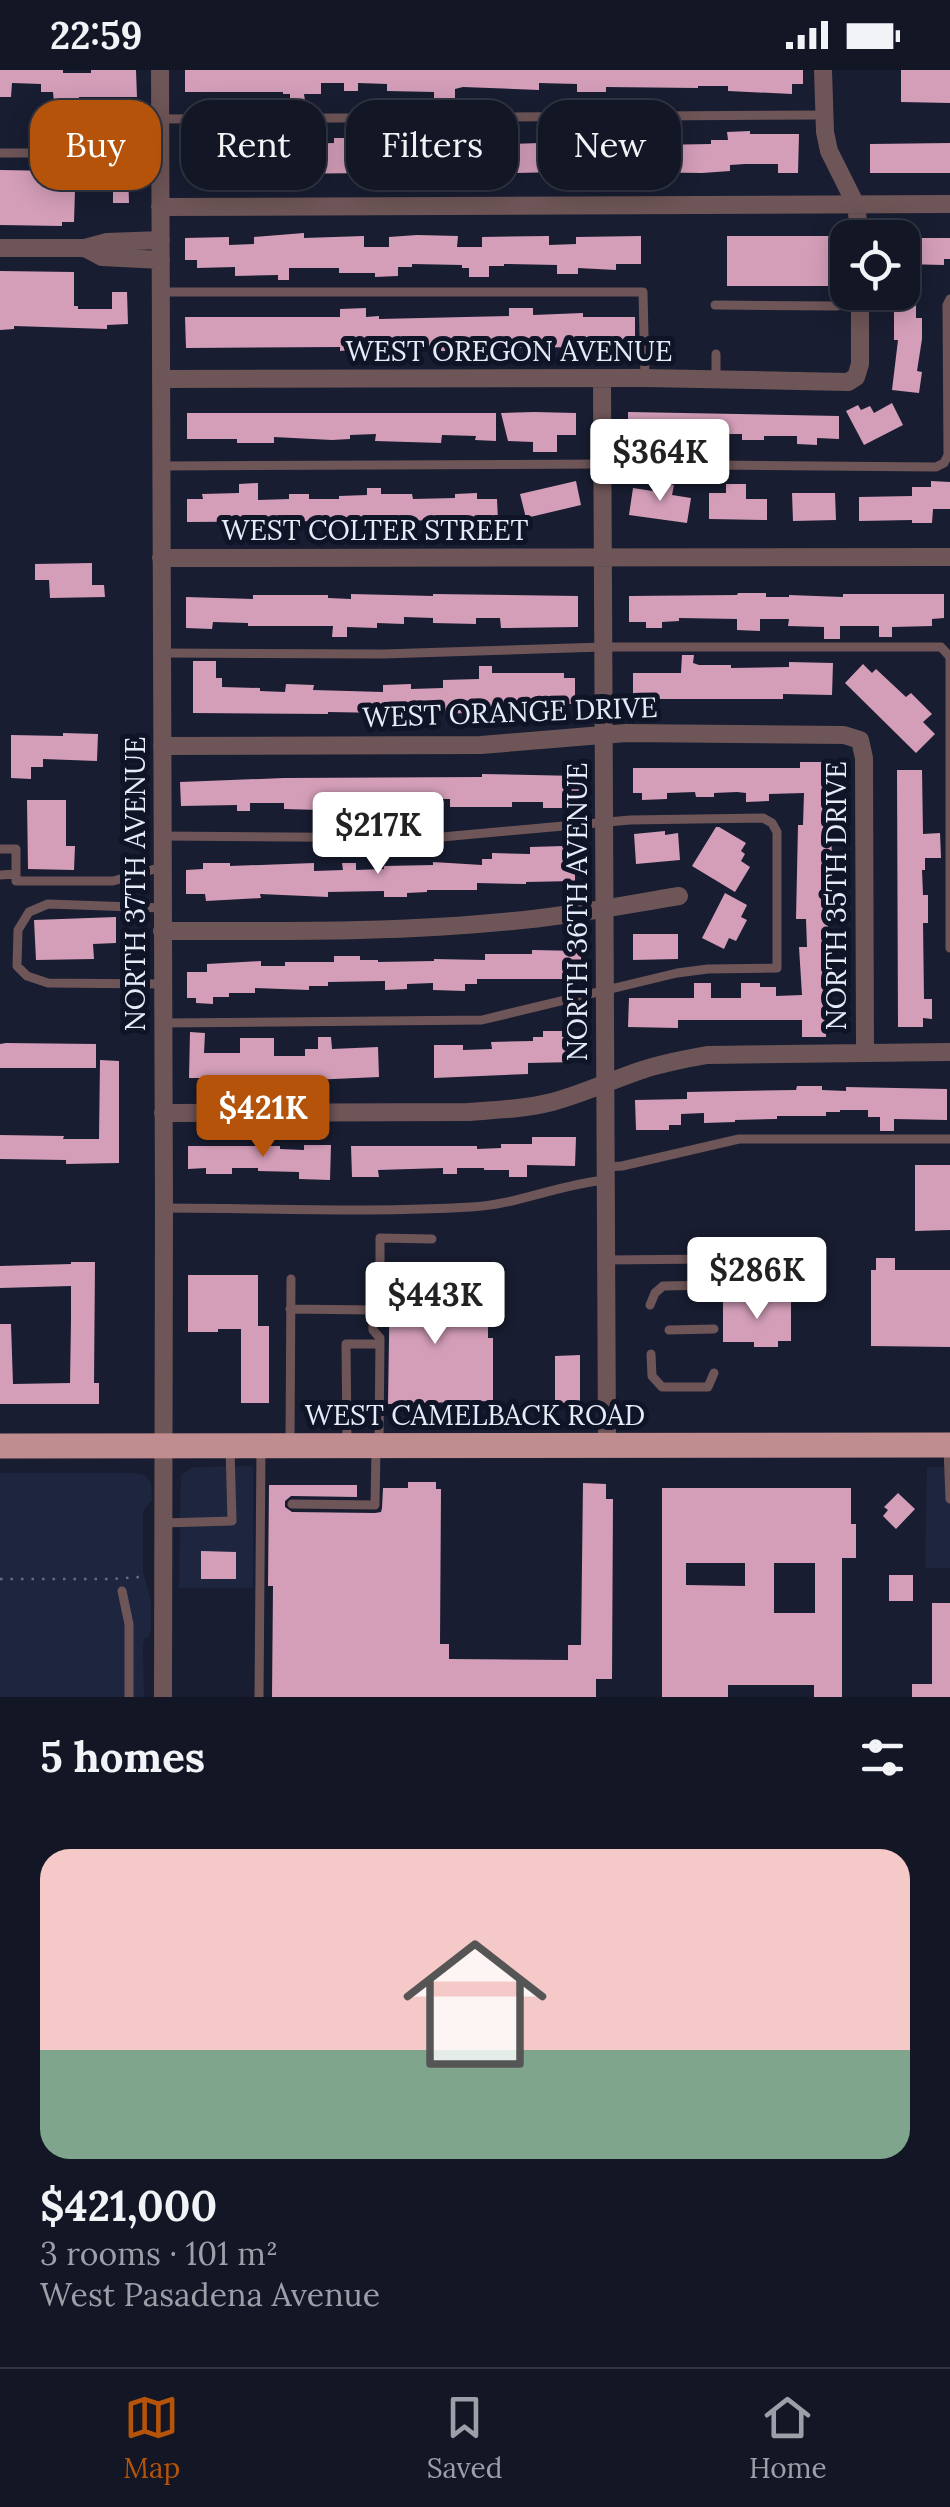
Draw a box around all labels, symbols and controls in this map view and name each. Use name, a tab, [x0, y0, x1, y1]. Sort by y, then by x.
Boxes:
text: 22:59	[50, 11, 142, 59]
chip: Buy	[30, 100, 161, 190]
chip: Rent	[181, 100, 326, 190]
chip: Filters	[346, 100, 518, 190]
chip: New	[538, 100, 681, 190]
map controls	[830, 220, 920, 310]
button: locate	[830, 220, 920, 310]
street label: WEST OREGON AVENUE	[345, 333, 673, 369]
pin: $364K	[590, 419, 730, 504]
text: $364K	[612, 431, 708, 472]
street label: WEST COLTER STREET	[222, 512, 529, 548]
street label: WEST ORANGE DRIVE	[362, 689, 658, 735]
street label: NORTH 37TH AVENUE	[117, 737, 153, 1031]
street label: NORTH 35TH DRIVE	[818, 761, 854, 1031]
street label: NORTH 36TH AVENUE	[559, 763, 595, 1061]
pin: $217K	[308, 792, 448, 877]
text: $217K	[335, 804, 421, 845]
pin: $421K	[193, 1075, 333, 1160]
text: $421K	[218, 1087, 308, 1128]
pin: $286K	[687, 1237, 827, 1322]
text: $286K	[709, 1249, 805, 1290]
pin: $443K	[365, 1262, 505, 1347]
text: $443K	[388, 1274, 482, 1315]
street label: WEST CAMELBACK ROAD	[305, 1397, 645, 1433]
text: 5 homes	[40, 1730, 205, 1784]
icon: filters	[855, 1730, 910, 1785]
icon: home	[385, 1914, 565, 2094]
text: $421,000	[40, 2179, 217, 2233]
text: 3 rooms · 101 m²	[40, 2233, 278, 2274]
text: West Pasadena Avenue	[40, 2274, 380, 2315]
tab: Map	[123, 2390, 180, 2486]
tab: Saved	[427, 2390, 502, 2486]
tab: Home	[749, 2390, 827, 2486]

